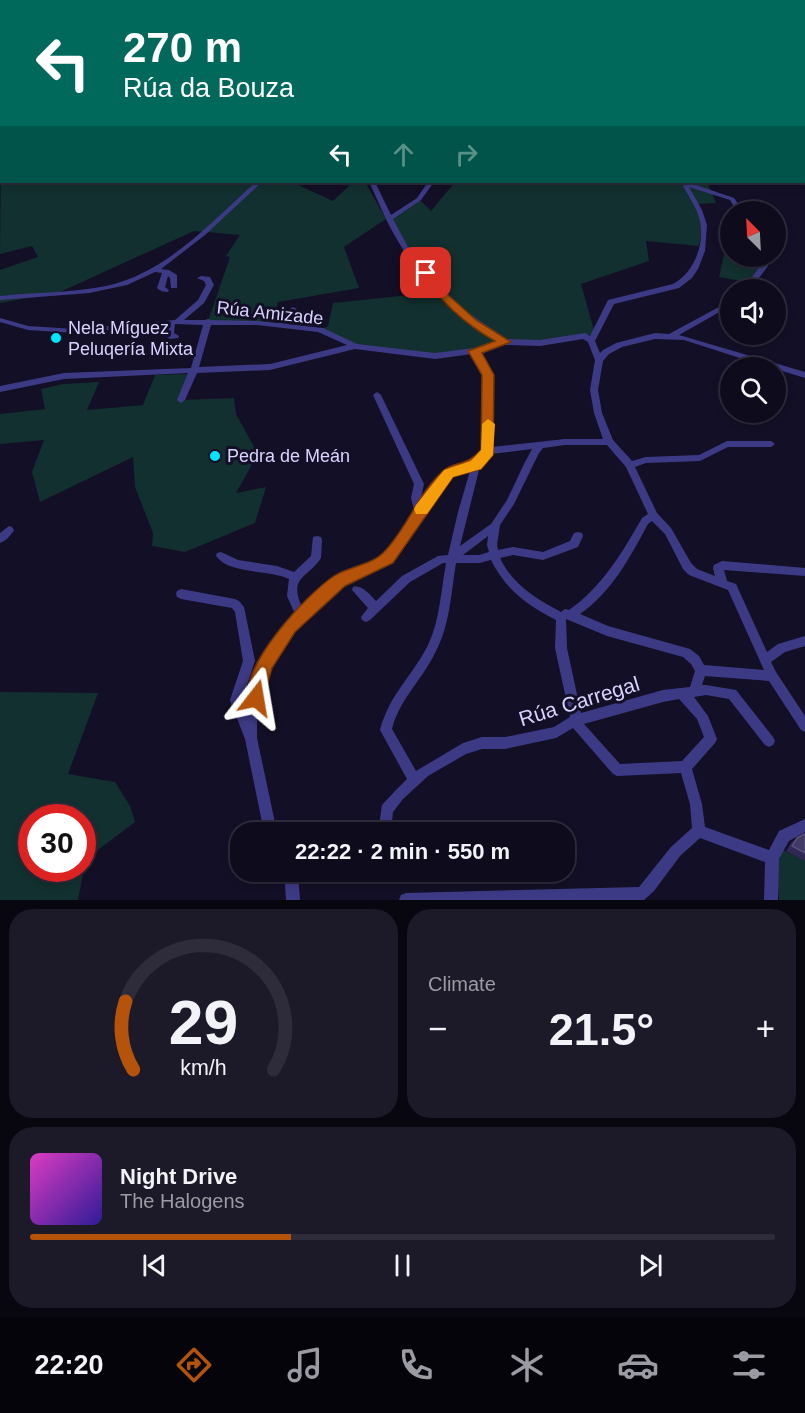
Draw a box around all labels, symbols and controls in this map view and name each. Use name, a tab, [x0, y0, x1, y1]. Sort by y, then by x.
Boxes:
icon: left	[24, 24, 102, 102]
text: 270 m	[123, 24, 242, 71]
text: Rúa da Bouza	[123, 73, 294, 103]
icon: left	[324, 138, 357, 171]
icon: ahead	[387, 138, 420, 171]
icon: right	[450, 138, 483, 171]
north arrow	[720, 201, 786, 267]
map controls	[720, 201, 786, 423]
pin	[400, 247, 451, 298]
icon: arrive	[409, 256, 442, 289]
button: sound	[720, 279, 786, 345]
street label: Rúa Amizade	[216, 297, 324, 329]
place label: Nela Míguez Peluqería Mixta	[68, 318, 194, 359]
marker: Nela Míguez Peluqería Mixta	[49, 331, 63, 345]
button: search	[720, 357, 786, 423]
place label: Pedra de Meán	[227, 446, 350, 466]
marker: Pedra de Meán	[208, 449, 222, 463]
position arrow	[224, 666, 288, 730]
street label: Rúa Carregal	[516, 672, 642, 730]
speed limit sign: 30	[18, 804, 96, 882]
text: 22:22 · 2 min · 550 m	[295, 839, 510, 864]
text: Climate	[428, 973, 496, 995]
text: 29	[169, 988, 238, 1057]
text: 21.5°	[549, 1004, 654, 1055]
text: −	[428, 1010, 447, 1047]
text: +	[756, 1010, 775, 1047]
text: km/h	[180, 1057, 227, 1081]
text: Night Drive	[120, 1164, 237, 1189]
text: The Halogens	[120, 1190, 245, 1212]
icon: previous	[138, 1249, 171, 1282]
icon: pause	[386, 1249, 419, 1282]
icon: next	[634, 1249, 667, 1282]
icon: directions	[173, 1344, 215, 1386]
icon: music	[284, 1344, 326, 1386]
icon: phone	[395, 1344, 437, 1386]
icon: climate	[506, 1344, 548, 1386]
icon: car	[617, 1344, 659, 1386]
icon: filters	[728, 1344, 770, 1386]
text: 22:20	[35, 1350, 104, 1380]

